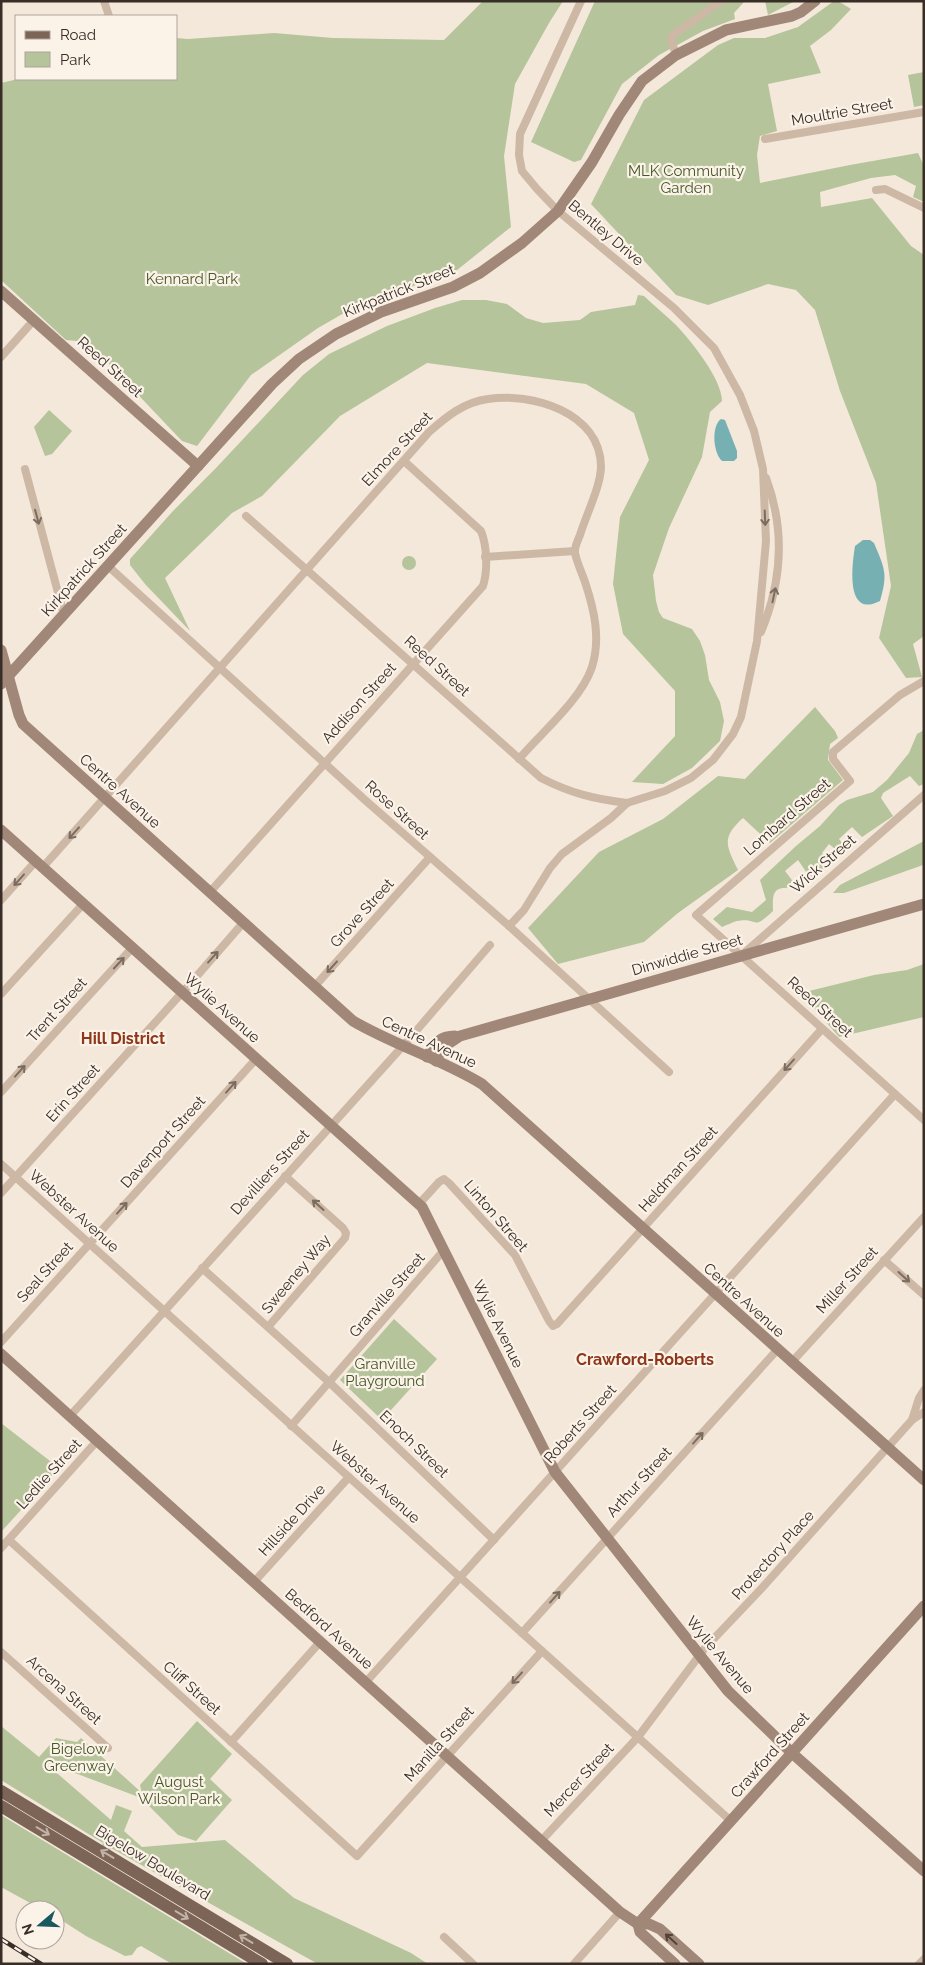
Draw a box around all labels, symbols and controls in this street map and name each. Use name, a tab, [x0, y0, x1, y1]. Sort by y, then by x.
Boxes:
legend	[15, 15, 178, 80]
text: Road	[60, 26, 96, 44]
text: Park	[60, 51, 91, 69]
street label: Moultrie Street	[790, 94, 894, 130]
park label: MLK Community Garden	[628, 162, 744, 197]
street label: Bentley Drive	[565, 196, 647, 270]
street label: Kirkpatrick Street	[341, 260, 457, 322]
park label: Kennard Park	[146, 270, 238, 288]
street label: Reed Street	[74, 333, 146, 401]
street label: Elmore Street	[358, 408, 436, 490]
one-way arrow	[33, 508, 43, 524]
one-way arrow	[760, 510, 770, 526]
street label: Kirkpatrick Street	[38, 520, 130, 620]
one-way arrow	[769, 588, 779, 604]
street label: Reed Street	[401, 632, 473, 700]
street label: Addison Street	[318, 659, 400, 747]
street label: Centre Avenue	[76, 750, 164, 832]
street label: Lombard Street	[740, 775, 834, 859]
street label: Rose Street	[361, 777, 433, 843]
one-way arrow	[68, 826, 80, 839]
street label: Wick Street	[787, 831, 859, 897]
one-way arrow	[13, 874, 25, 887]
street label: Grove Street	[326, 875, 398, 951]
street label: Dinwiddie Street	[630, 931, 744, 979]
one-way arrow	[207, 951, 219, 964]
one-way arrow	[113, 956, 125, 969]
one-way arrow	[326, 960, 338, 973]
street label: Wylie Avenue	[180, 969, 264, 1047]
street label: Reed Street	[784, 973, 856, 1041]
street label: Trent Street	[23, 974, 91, 1046]
street label: Centre Avenue	[379, 1012, 479, 1072]
district label: Hill District	[81, 1029, 165, 1048]
one-way arrow	[784, 1058, 795, 1071]
street label: Erin Street	[42, 1060, 104, 1126]
one-way arrow	[14, 1065, 26, 1078]
one-way arrow	[225, 1080, 237, 1093]
street label: Davenport Street	[117, 1092, 209, 1192]
street label: Heldman Street	[635, 1122, 721, 1216]
street label: Devilliers Street	[227, 1126, 313, 1218]
street label: Webster Avenue	[25, 1166, 123, 1256]
street label: Linton Street	[460, 1177, 532, 1255]
one-way arrow	[312, 1200, 325, 1211]
one-way arrow	[116, 1201, 128, 1214]
street label: Sweeney Way	[258, 1231, 334, 1317]
street label: Seal Street	[13, 1238, 77, 1306]
street label: Miller Street	[812, 1243, 882, 1317]
street label: Granville Street	[345, 1249, 429, 1341]
street label: Centre Avenue	[700, 1259, 788, 1341]
one-way arrow	[897, 1272, 910, 1283]
street label: Wylie Avenue	[469, 1277, 527, 1371]
district label: Crawford-Roberts	[576, 1350, 714, 1369]
park label: Granville Playground	[345, 1355, 425, 1390]
street label: Roberts Street	[540, 1381, 620, 1467]
street label: Enoch Street	[376, 1407, 452, 1481]
one-way arrow	[692, 1431, 704, 1444]
street label: Ledlie Street	[13, 1435, 85, 1513]
street label: Webster Avenue	[326, 1437, 424, 1527]
street label: Arthur Street	[603, 1443, 675, 1521]
street label: Hillside Drive	[255, 1480, 329, 1560]
street label: Protectory Place	[728, 1506, 818, 1603]
street label: Bedford Avenue	[281, 1585, 377, 1673]
one-way arrow	[549, 1590, 560, 1603]
street label: Wylie Avenue	[682, 1613, 758, 1698]
street label: Arcena Street	[23, 1652, 105, 1728]
street label: Cliff Street	[159, 1657, 225, 1719]
one-way arrow	[511, 1672, 522, 1685]
street label: Manilla Street	[401, 1703, 477, 1785]
street label: Crawford Street	[727, 1708, 813, 1802]
street label: Mercer Street	[540, 1739, 618, 1821]
park label: Bigelow Greenway	[44, 1740, 114, 1775]
park label: August Wilson Park	[138, 1773, 220, 1808]
street label: Bigelow Boulevard	[92, 1822, 214, 1904]
one-way arrow	[36, 1826, 50, 1836]
one-way arrow	[100, 1849, 114, 1859]
north arrow	[15, 1900, 65, 1950]
one-way arrow	[175, 1910, 189, 1920]
text: N	[18, 1922, 37, 1937]
one-way arrow	[239, 1933, 253, 1943]
one-way arrow	[664, 1933, 677, 1945]

